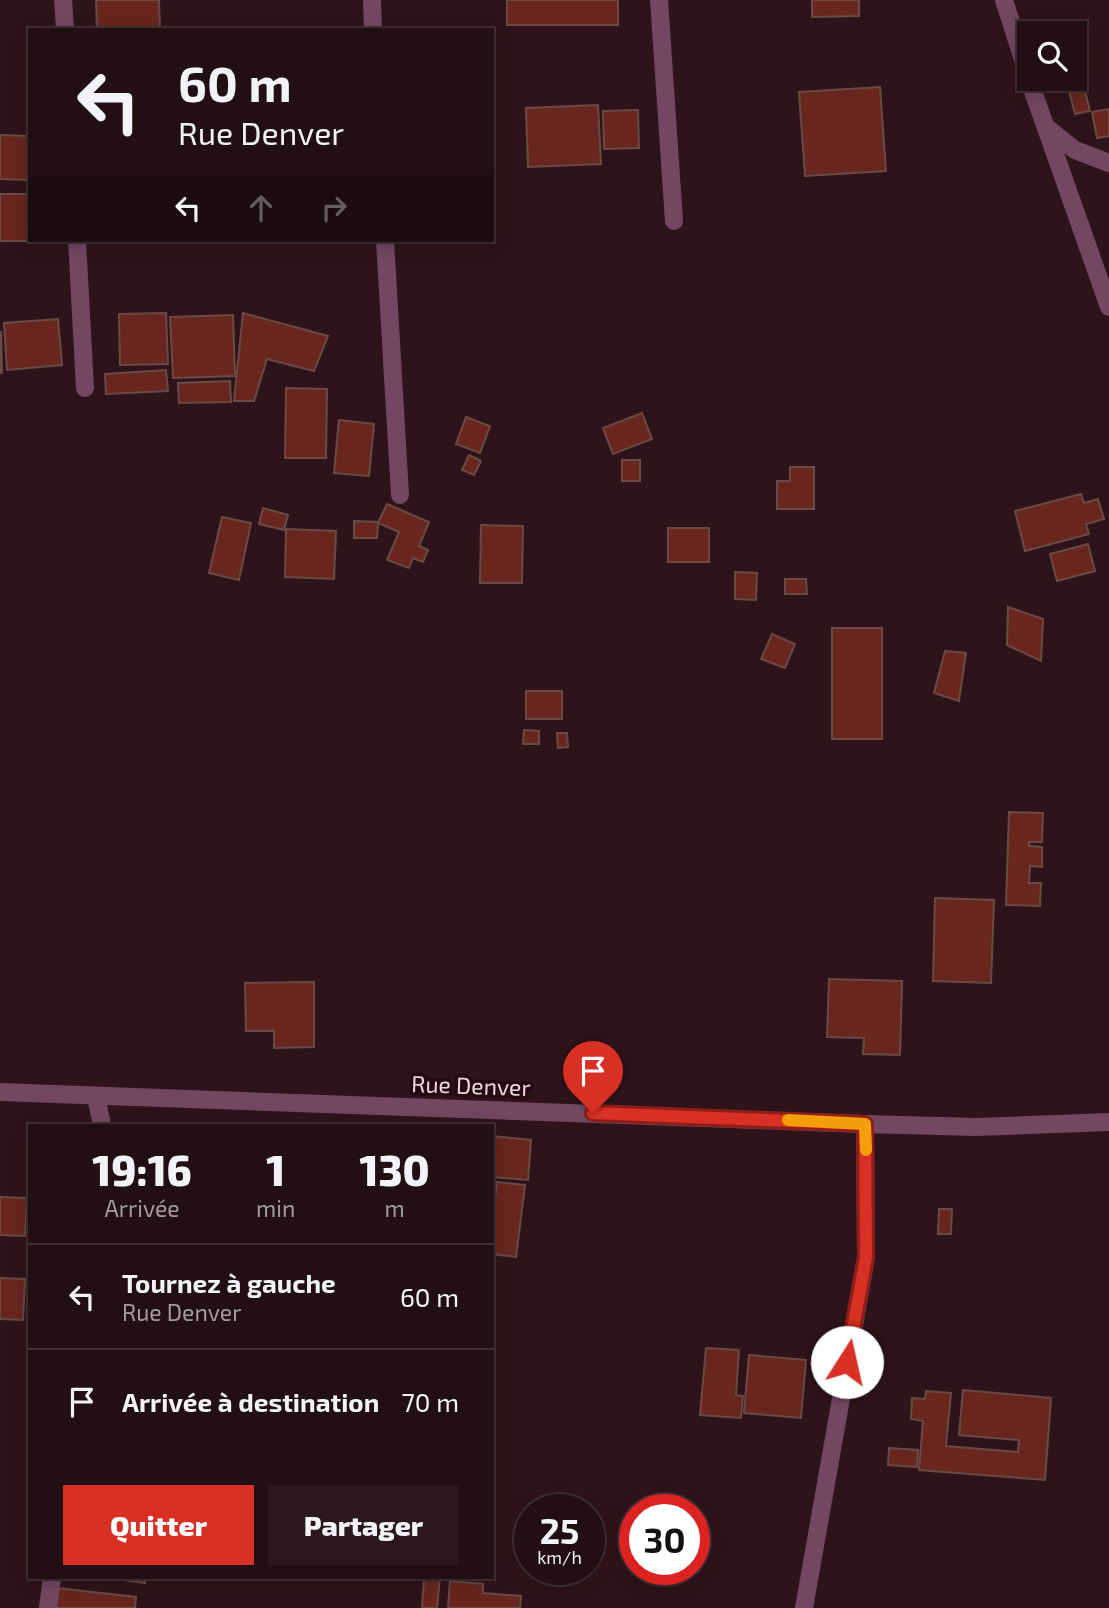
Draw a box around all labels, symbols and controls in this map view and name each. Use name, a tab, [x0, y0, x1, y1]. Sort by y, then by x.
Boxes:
map controls	[1017, 21, 1087, 91]
button: search	[1017, 21, 1087, 91]
text: 60 m	[178, 53, 292, 112]
icon: left	[63, 56, 154, 147]
text: Rue Denver	[178, 113, 344, 151]
icon: left	[169, 189, 207, 227]
icon: ahead	[242, 189, 280, 227]
icon: right	[315, 189, 353, 227]
pin	[563, 1041, 623, 1113]
icon: arrive	[574, 1052, 612, 1090]
street label: Rue Denver	[411, 1069, 531, 1101]
text: 19:16	[92, 1144, 192, 1194]
text: 1	[266, 1144, 285, 1194]
text: 130	[360, 1144, 430, 1194]
text: Arrivée	[104, 1194, 180, 1222]
text: min	[256, 1194, 295, 1222]
text: m	[385, 1194, 405, 1222]
text: Tournez à gauche	[122, 1267, 336, 1298]
icon: left	[63, 1278, 101, 1316]
text: 60 m	[400, 1281, 459, 1312]
text: Rue Denver	[122, 1298, 241, 1326]
position arrow	[810, 1325, 884, 1399]
icon: arrive	[63, 1383, 101, 1421]
text: Arrivée à destination	[122, 1386, 379, 1417]
text: 70 m	[401, 1386, 459, 1417]
button: Quitter	[63, 1485, 254, 1565]
button: Partager	[268, 1485, 459, 1565]
speed limit sign: 30	[619, 1494, 710, 1585]
text: 25	[540, 1509, 579, 1551]
text: km/h	[537, 1546, 582, 1568]

